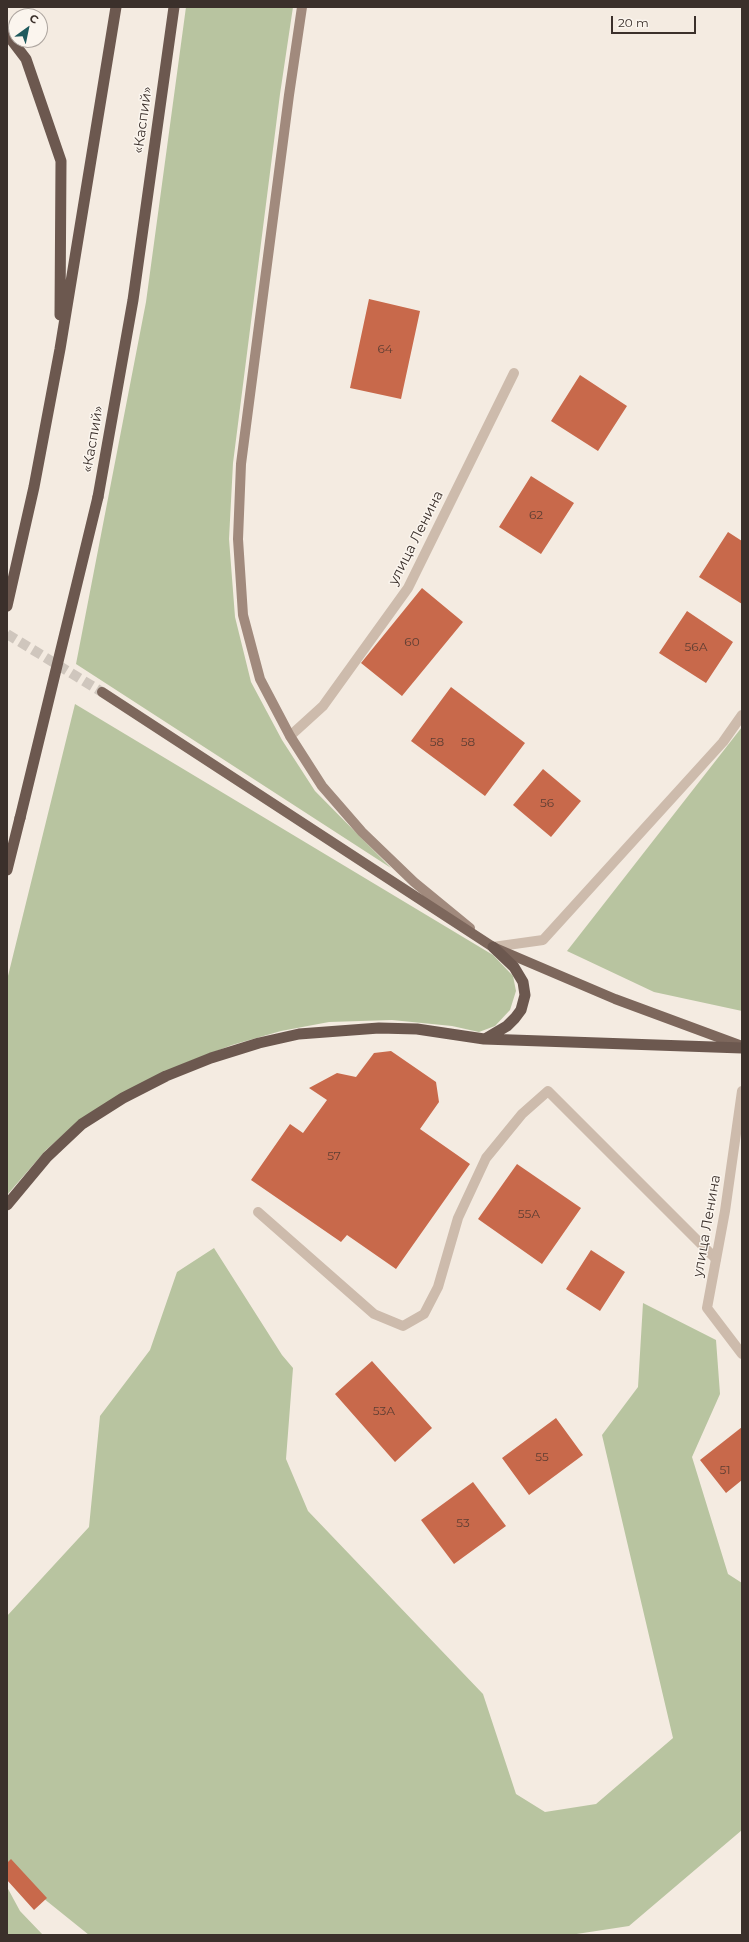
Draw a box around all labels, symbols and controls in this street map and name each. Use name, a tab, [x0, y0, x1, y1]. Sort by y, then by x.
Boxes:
north arrow	[8, 8, 48, 48]
scale bar	[613, 8, 698, 34]
text: С	[27, 11, 41, 27]
text: 20 m	[618, 15, 649, 30]
street label: «Каспий»	[130, 85, 156, 155]
house number: 64	[377, 342, 393, 356]
street label: «Каспий»	[79, 404, 107, 474]
street label: улица Ленина	[385, 488, 447, 588]
house number: 62	[529, 508, 543, 522]
house number: 60	[404, 635, 420, 649]
house number: 56А	[684, 640, 708, 654]
house number: 58	[430, 735, 444, 749]
house number: 58	[461, 735, 475, 749]
house number: 56	[540, 796, 554, 810]
house number: 57	[327, 1149, 341, 1163]
street label: улица Ленина	[690, 1173, 724, 1279]
house number: 55А	[518, 1207, 540, 1221]
house number: 53А	[373, 1404, 395, 1418]
house number: 55	[535, 1450, 549, 1464]
house number: 51	[719, 1463, 731, 1477]
house number: 53	[456, 1516, 470, 1530]

